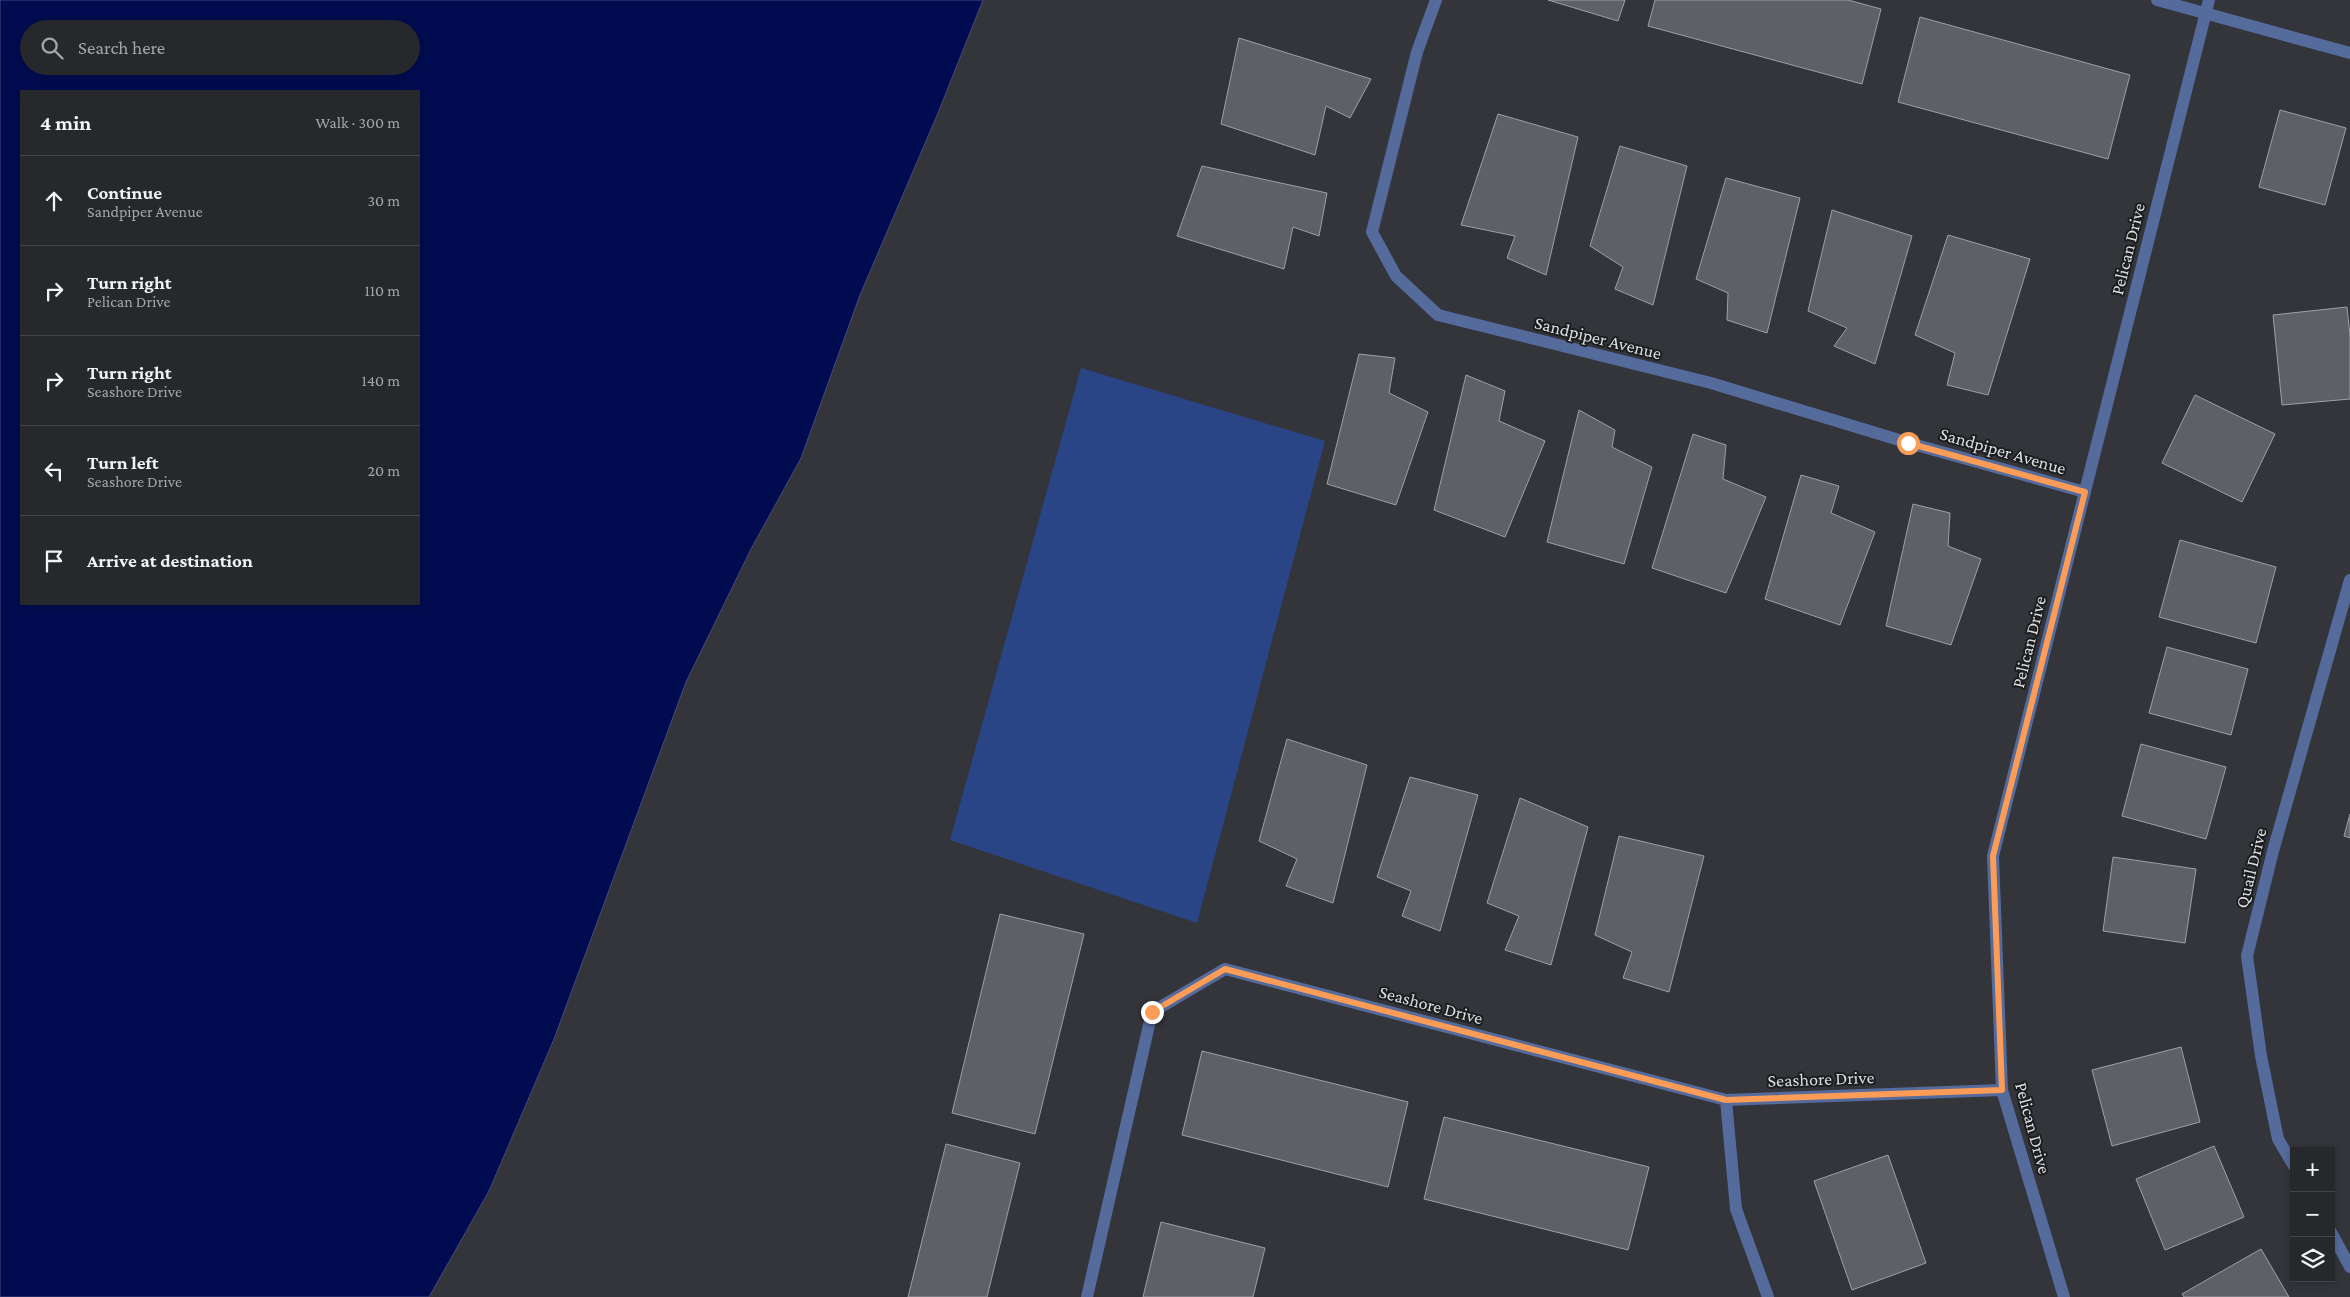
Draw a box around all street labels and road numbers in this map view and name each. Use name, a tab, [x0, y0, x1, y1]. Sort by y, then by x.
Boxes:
street label: Pelican Drive	[2107, 201, 2149, 297]
street label: Sandpiper Avenue	[1532, 313, 1664, 363]
street label: Sandpiper Avenue	[1938, 423, 2068, 479]
street label: Pelican Drive	[2008, 594, 2050, 690]
street label: Quail Drive	[2231, 826, 2271, 910]
street label: Seashore Drive	[1377, 982, 1485, 1028]
street label: Seashore Drive	[1767, 1067, 1875, 1091]
street label: Pelican Drive	[2011, 1080, 2055, 1176]

